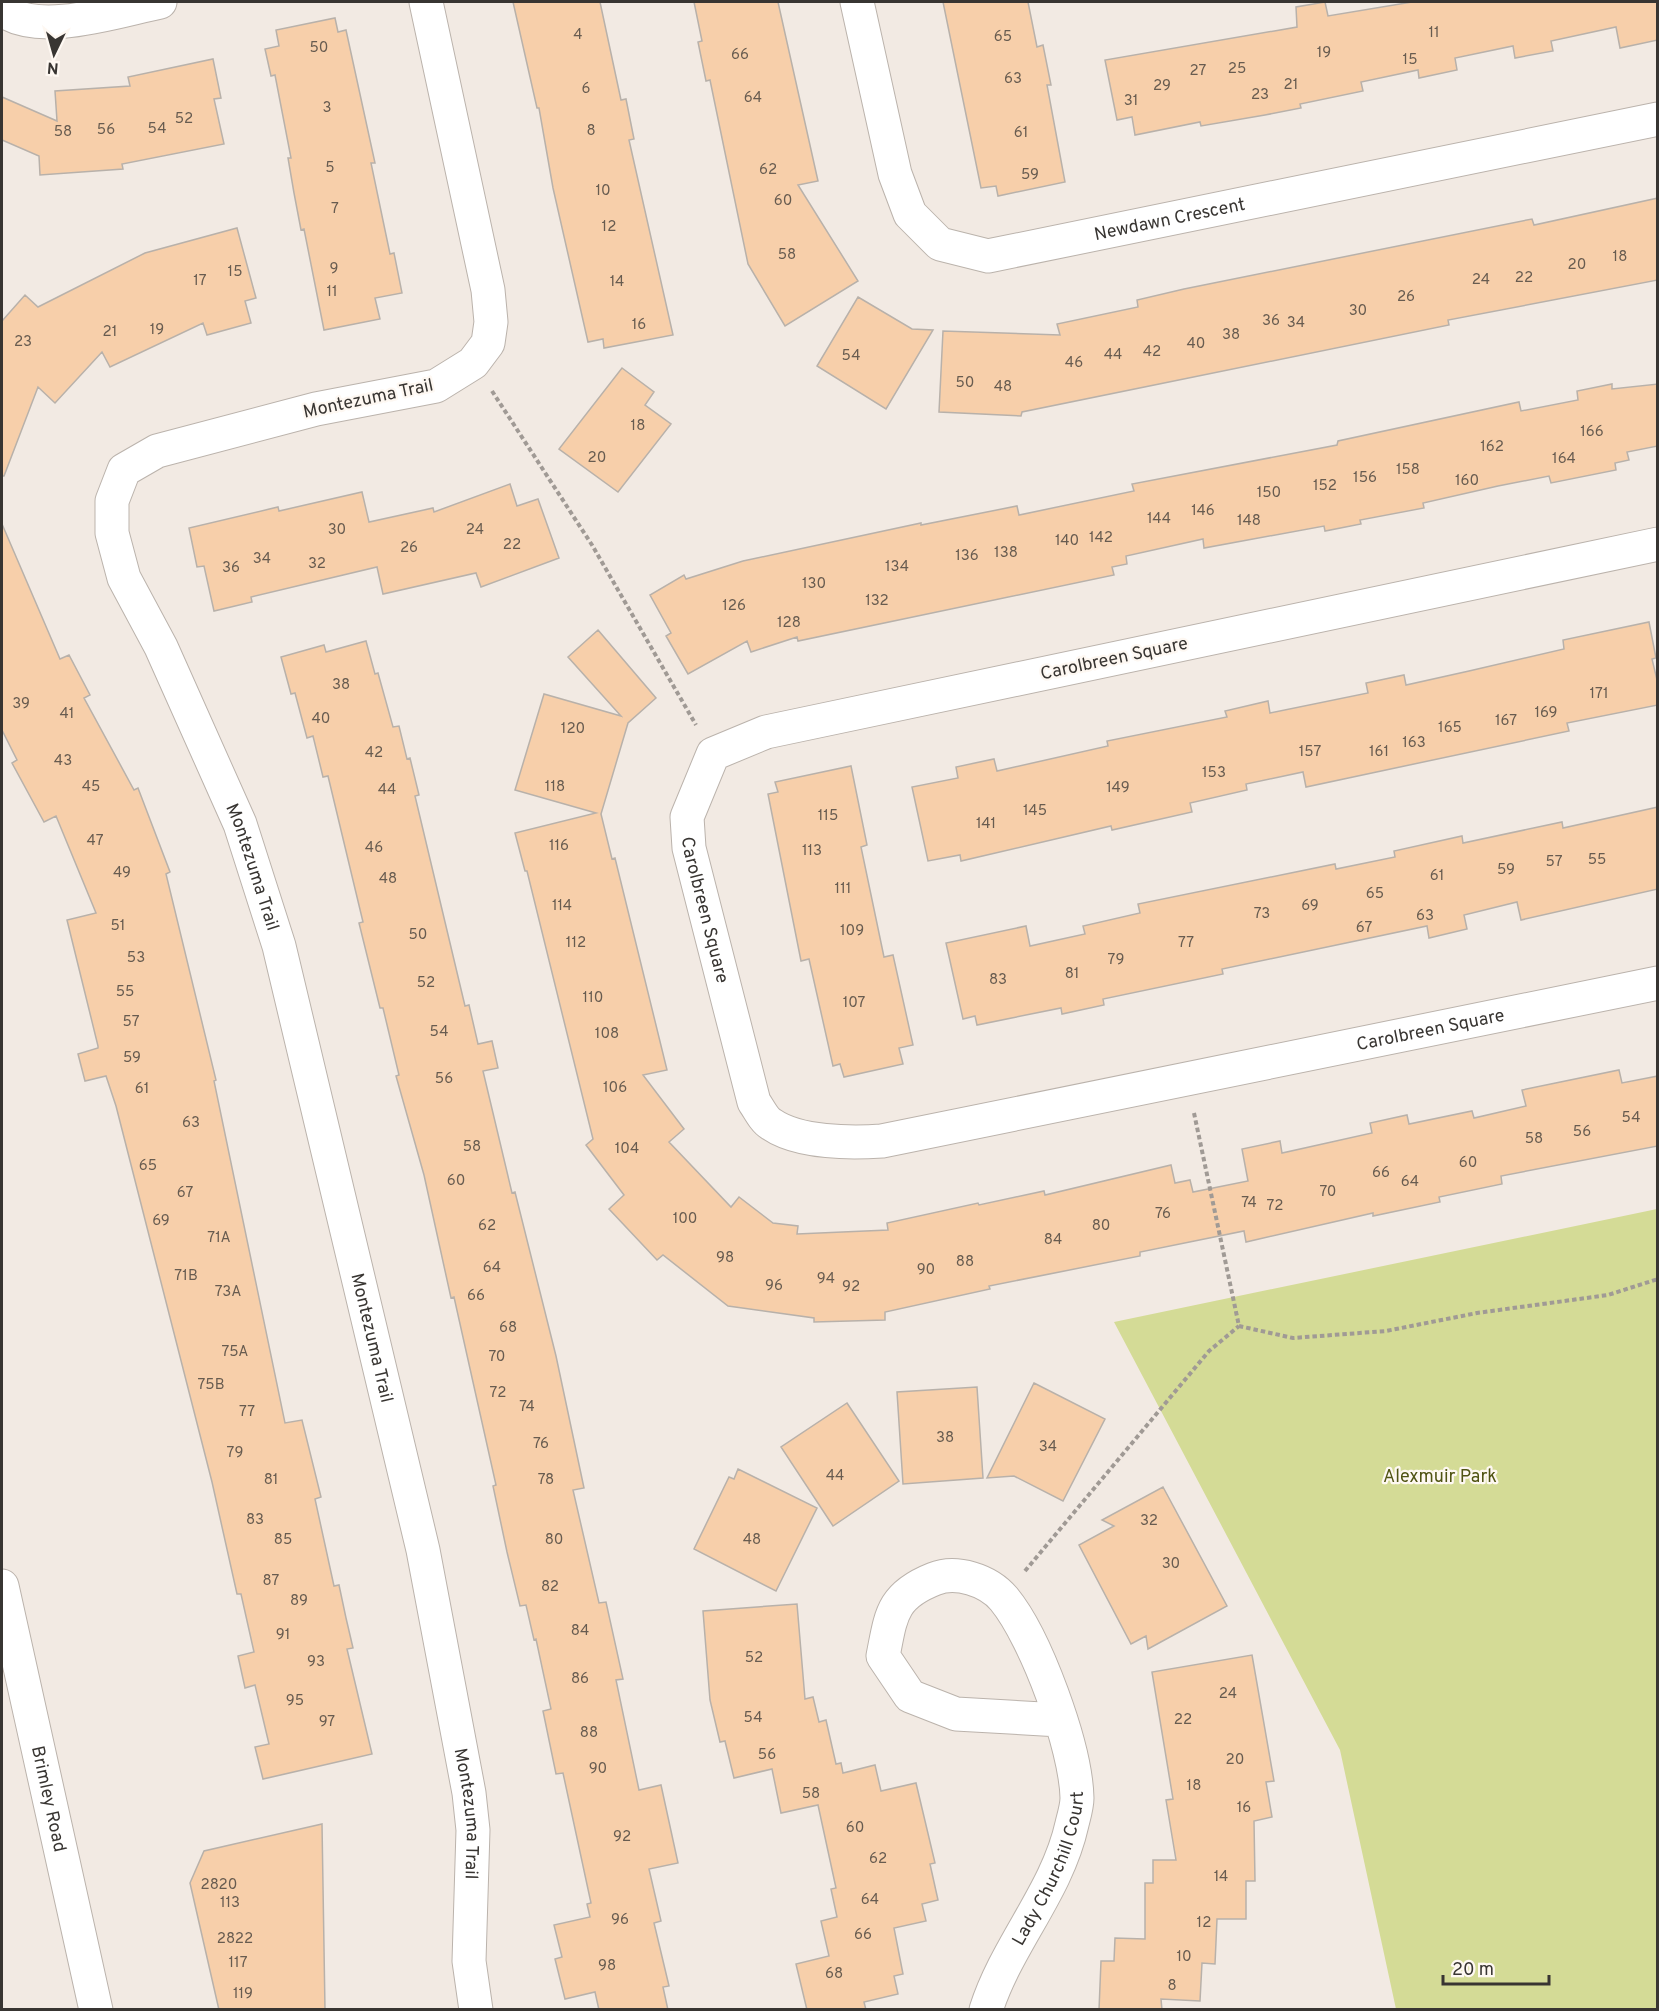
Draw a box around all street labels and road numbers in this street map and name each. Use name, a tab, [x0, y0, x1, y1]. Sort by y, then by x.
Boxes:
street label: Newdawn Crescent	[1092, 194, 1247, 247]
street label: Montezuma Trail	[301, 374, 435, 424]
street label: Carolbreen Square	[1038, 633, 1190, 686]
street label: Montezuma Trail	[219, 800, 283, 934]
street label: Carolbreen Square	[675, 836, 733, 986]
street label: Carolbreen Square	[1355, 1005, 1507, 1057]
street label: Montezuma Trail	[344, 1271, 397, 1405]
street label: Brimley Road	[25, 1744, 71, 1854]
street label: Montezuma Trail	[448, 1746, 483, 1880]
street label: Lady Churchill Court	[1008, 1791, 1090, 1950]

